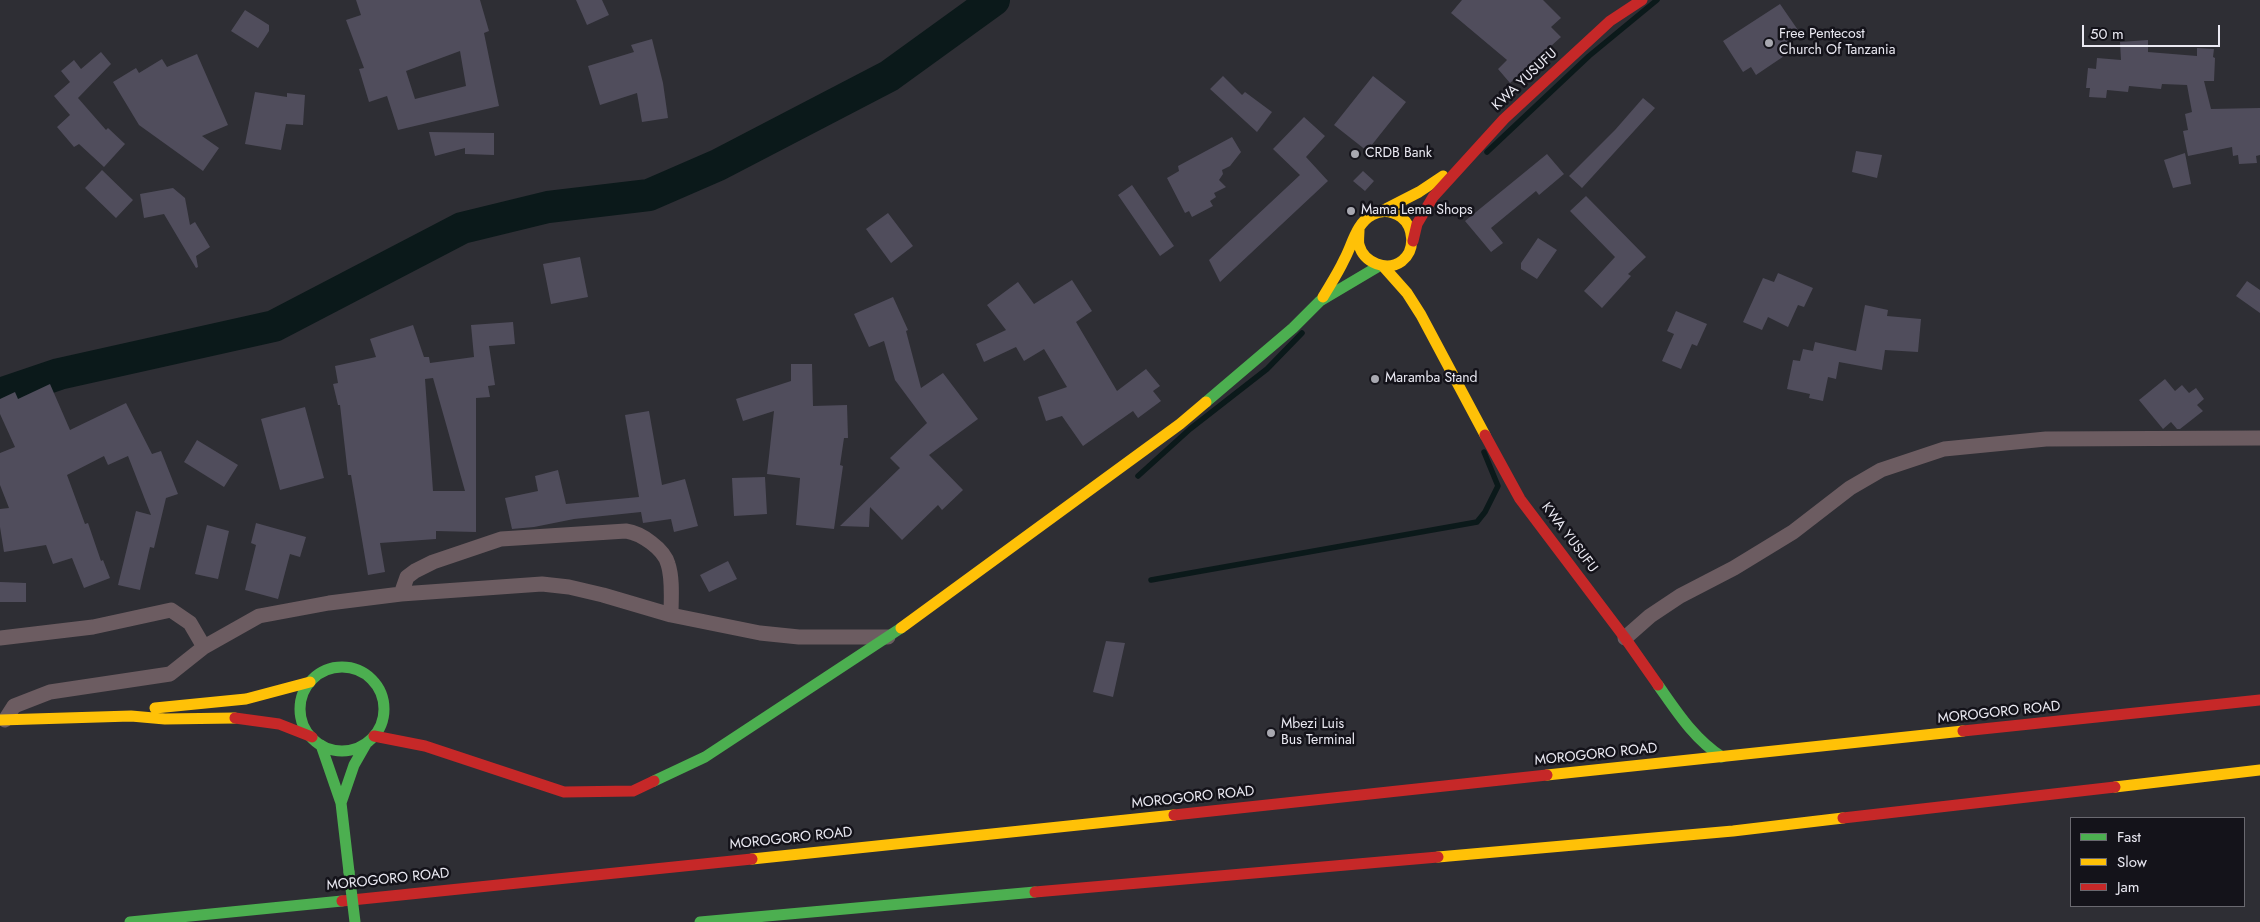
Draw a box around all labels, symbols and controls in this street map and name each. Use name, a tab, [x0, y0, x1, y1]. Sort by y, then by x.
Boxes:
scale bar	[2085, 15, 2222, 47]
text: 50 m	[2090, 23, 2124, 45]
place label: Free Pentecost Church Of Tanzania	[1779, 27, 1895, 59]
marker: Free Pentecost Church Of Tanzania	[1763, 37, 1775, 49]
street label: KWA YUSUFU	[1489, 46, 1561, 114]
place label: CRDB Bank	[1365, 146, 1432, 162]
marker: CRDB Bank	[1349, 148, 1361, 160]
place label: Mama Lema Shops	[1361, 203, 1473, 219]
marker: Mama Lema Shops	[1345, 205, 1357, 217]
place label: Maramba Stand	[1385, 371, 1478, 387]
marker: Maramba Stand	[1369, 373, 1381, 385]
street label: KWA YUSUFU	[1537, 500, 1601, 576]
street label: MOROGORO ROAD	[1937, 698, 2061, 728]
place label: Mbezi Luis Bus Terminal	[1281, 717, 1355, 750]
marker: Mbezi Luis Bus Terminal	[1265, 727, 1277, 739]
street label: MOROGORO ROAD	[1534, 740, 1658, 770]
street label: MOROGORO ROAD	[1131, 783, 1255, 813]
legend	[2070, 817, 2245, 907]
street label: MOROGORO ROAD	[729, 824, 853, 854]
text: Fast	[2117, 826, 2141, 848]
text: Slow	[2117, 851, 2147, 873]
street label: MOROGORO ROAD	[326, 865, 450, 895]
text: Jam	[2117, 876, 2140, 898]

